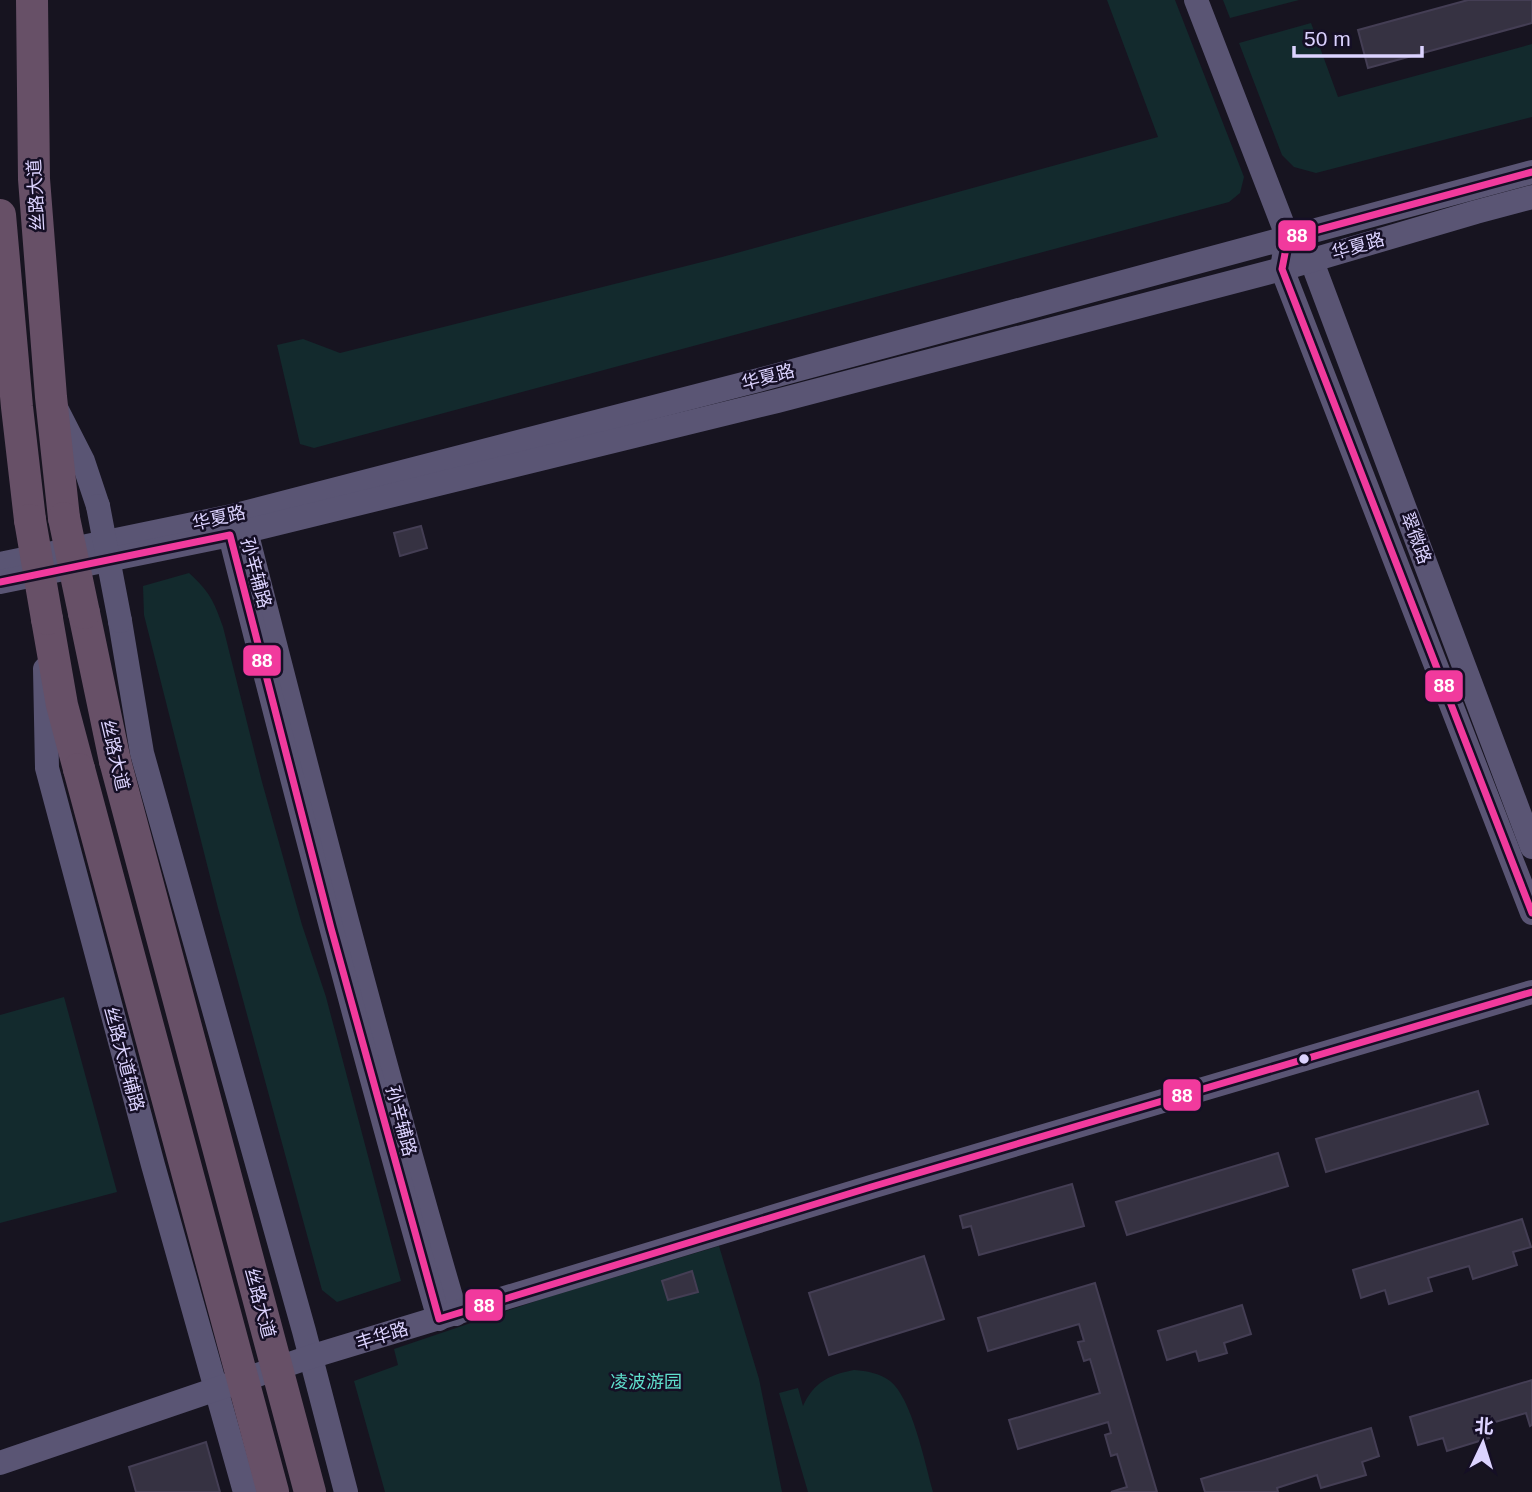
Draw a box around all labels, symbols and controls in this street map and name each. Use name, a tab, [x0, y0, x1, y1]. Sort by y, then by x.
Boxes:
scale bar	[1294, 14, 1422, 58]
text: 50 m	[1304, 27, 1351, 50]
street label: 丝路大道	[24, 159, 48, 231]
line badge: 88	[1277, 219, 1317, 252]
text: 88	[1286, 225, 1308, 246]
street label: 华夏路	[1329, 229, 1387, 263]
street label: 华夏路	[739, 360, 797, 394]
street label: 华夏路	[190, 502, 248, 534]
street label: 翠微路	[1397, 509, 1435, 567]
street label: 孙辛辅路	[237, 536, 275, 610]
line badge: 88	[242, 644, 282, 677]
text: 88	[251, 650, 273, 671]
line badge: 88	[1424, 669, 1464, 703]
text: 88	[1433, 675, 1455, 696]
street label: 丝路大道	[97, 718, 133, 792]
street label: 丝路大道辅路	[100, 1004, 148, 1114]
unlabelled marker	[1297, 1052, 1311, 1066]
line badge: 88	[1162, 1078, 1202, 1112]
street label: 孙辛辅路	[382, 1084, 420, 1158]
text: 88	[1171, 1085, 1193, 1106]
street label: 丝路大道	[241, 1266, 279, 1340]
line badge: 88	[464, 1288, 504, 1322]
text: 88	[473, 1295, 495, 1316]
street label: 丰华路	[353, 1319, 411, 1353]
park label: 凌波游园	[610, 1372, 682, 1392]
north arrow	[1448, 1408, 1518, 1478]
text: 北	[1474, 1415, 1494, 1438]

